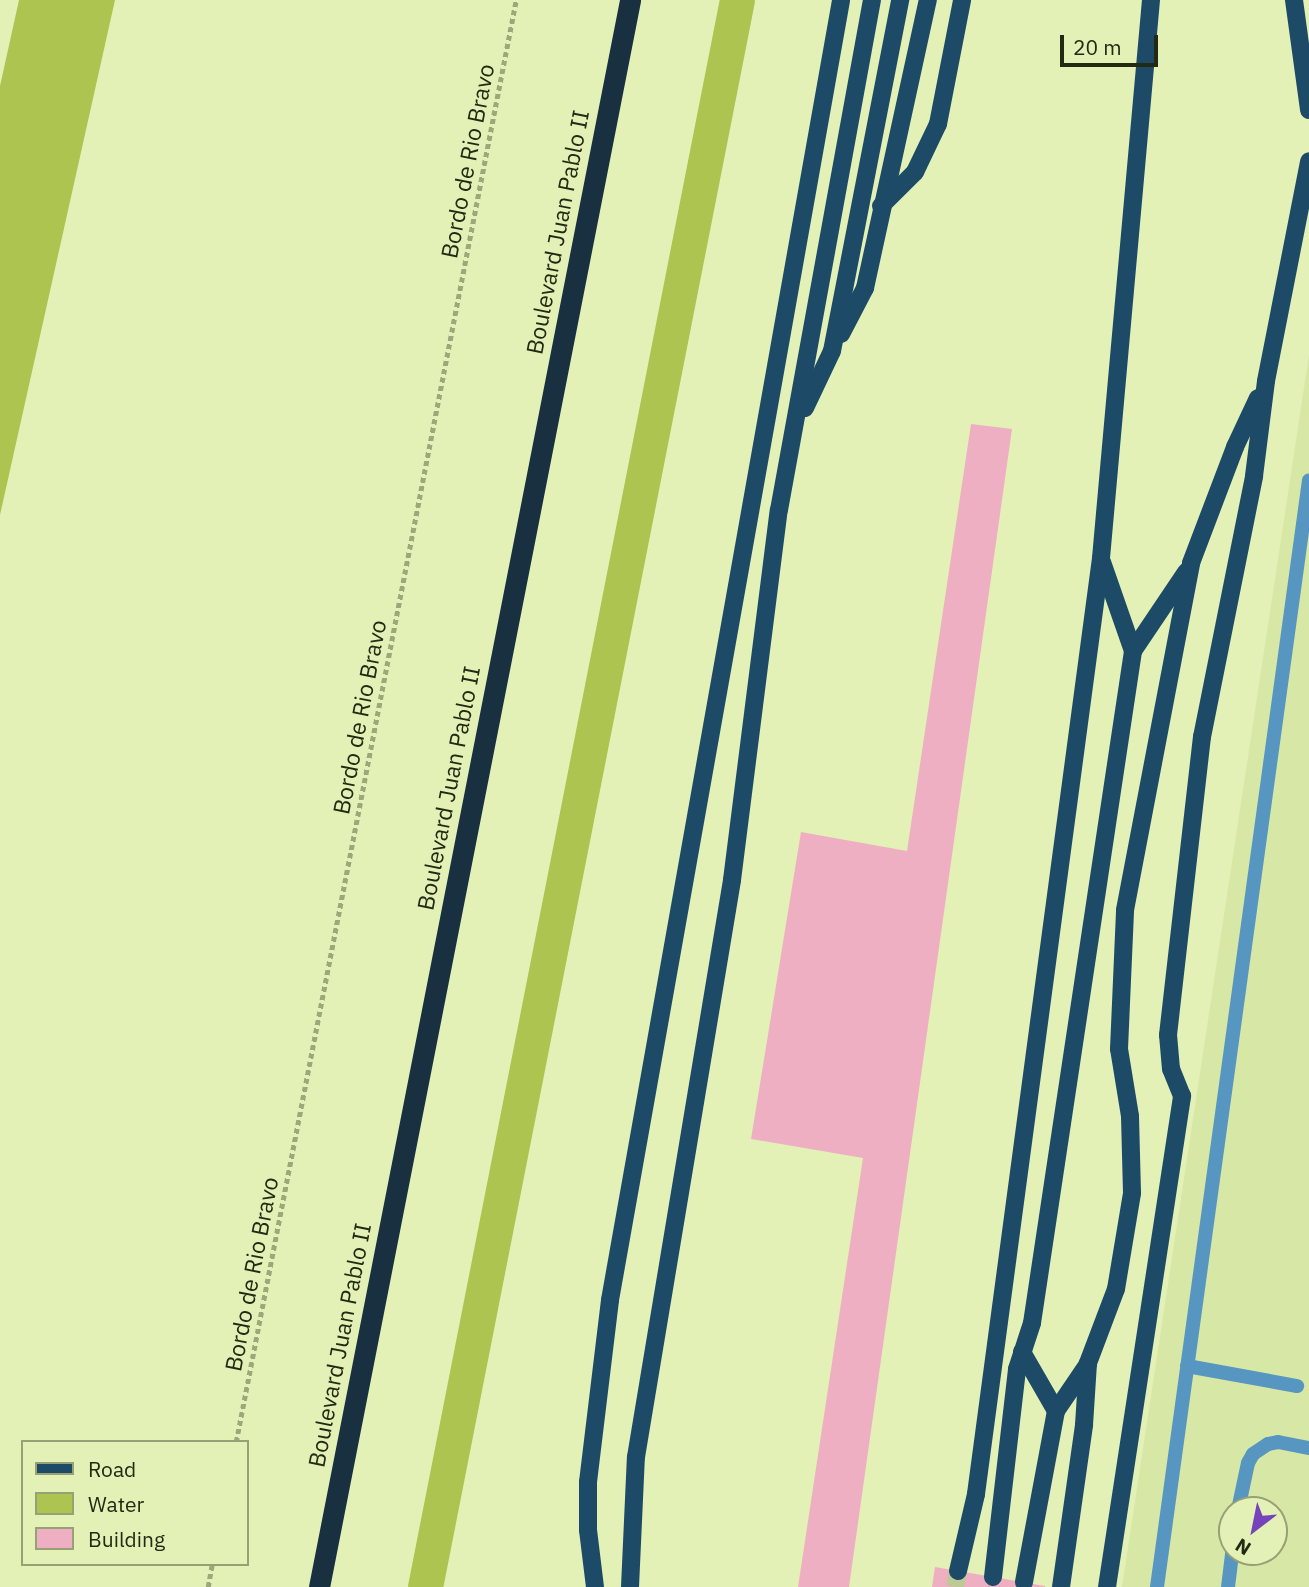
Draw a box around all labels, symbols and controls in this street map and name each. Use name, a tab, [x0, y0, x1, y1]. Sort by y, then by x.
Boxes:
scale bar	[1064, 21, 1162, 65]
text: 20 m	[1073, 33, 1122, 61]
street label: Bordo de Rio Bravo	[435, 61, 499, 261]
street label: Boulevard Juan Pablo II	[520, 108, 594, 356]
street label: Bordo de Rio Bravo	[327, 617, 391, 817]
street label: Boulevard Juan Pablo II	[411, 664, 485, 912]
street label: Bordo de Rio Bravo	[219, 1174, 283, 1374]
street label: Boulevard Juan Pablo II	[302, 1221, 376, 1469]
legend	[21, 1440, 248, 1566]
text: Road	[88, 1455, 136, 1483]
text: Water	[88, 1490, 144, 1518]
north arrow	[1218, 1496, 1288, 1566]
text: Building	[88, 1525, 165, 1553]
text: N	[1231, 1533, 1255, 1561]

